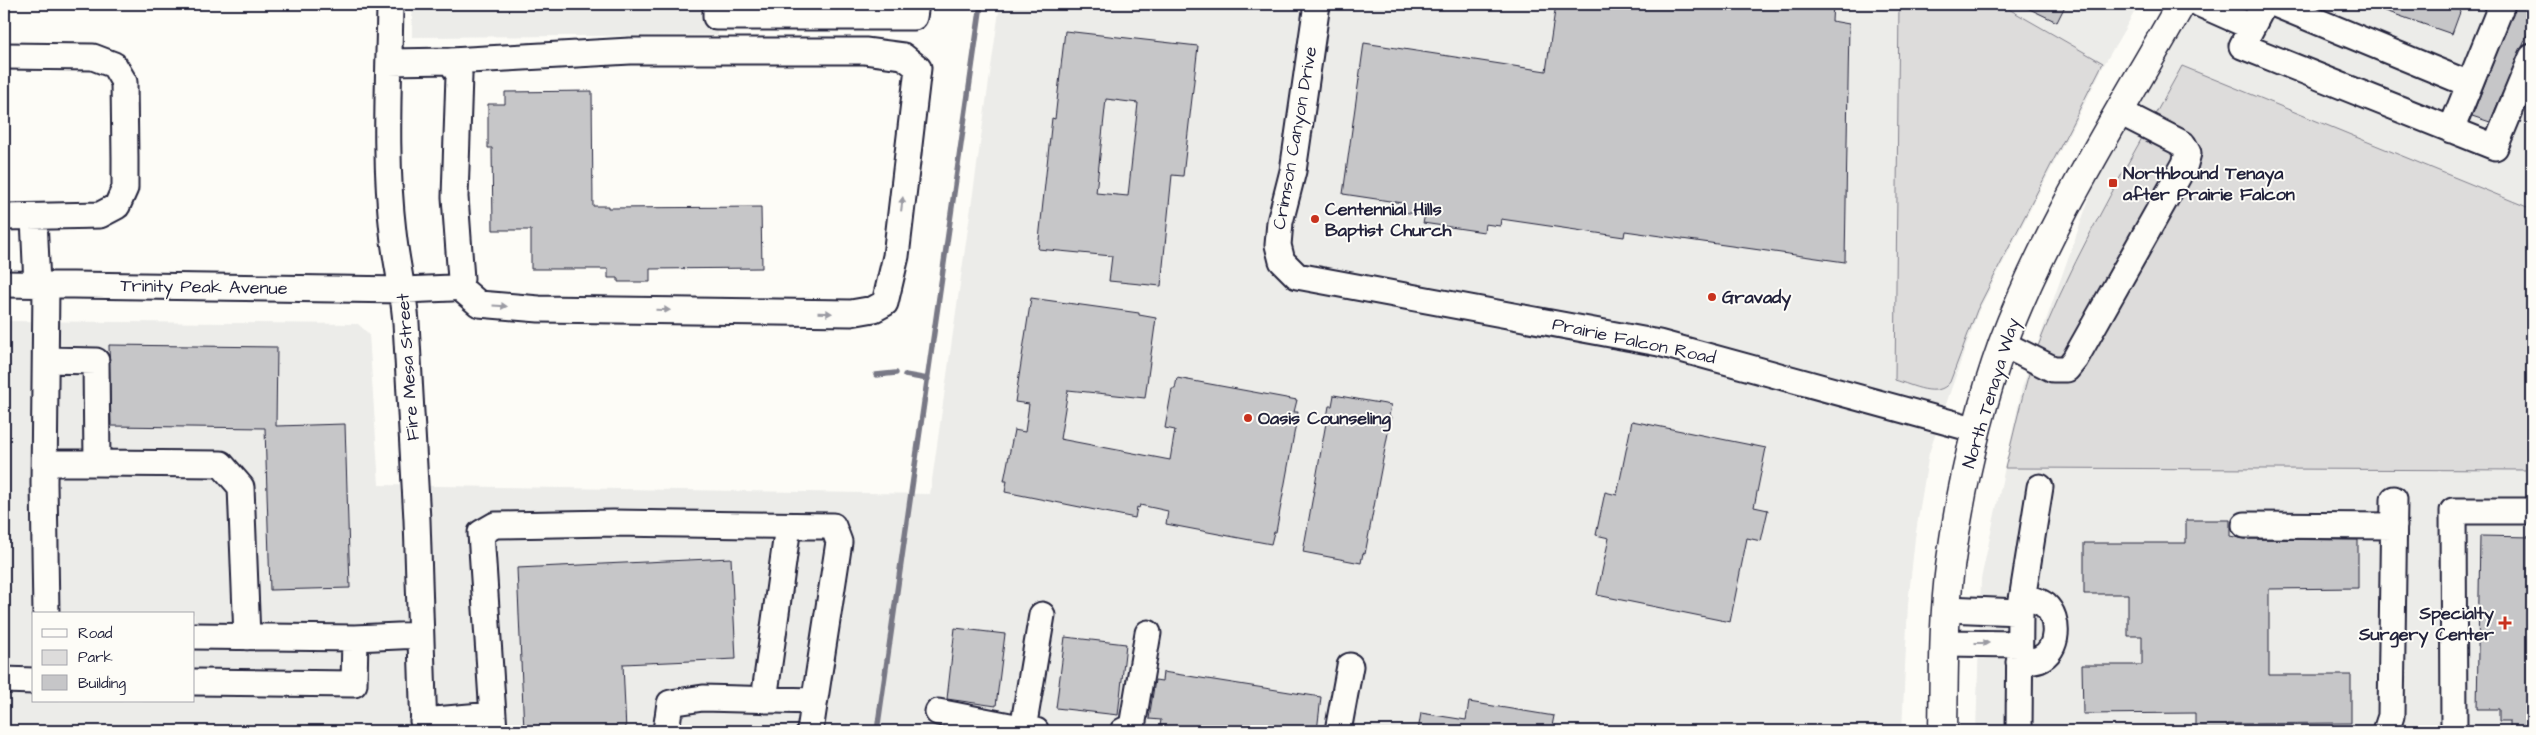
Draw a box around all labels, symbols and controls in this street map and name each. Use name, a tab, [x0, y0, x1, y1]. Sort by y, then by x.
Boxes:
street label: Crimson Canyon Drive	[1267, 44, 1324, 232]
place label: Northbound Tenaya after Prairie Falcon	[2122, 161, 2295, 207]
marker: Northbound Tenaya after Prairie Falcon	[2107, 177, 2119, 189]
one-way arrow	[898, 196, 906, 212]
place label: Centennial Hills Baptist Church	[1325, 197, 1453, 243]
marker: Centennial Hills Baptist Church	[1309, 213, 1321, 225]
street label: Trinity Peak Avenue	[120, 273, 288, 302]
place label: Gravady	[1722, 285, 1791, 311]
marker: Gravady	[1706, 291, 1718, 303]
street label: Fire Mesa Street	[390, 292, 426, 442]
one-way arrow	[493, 302, 509, 310]
one-way arrow	[655, 307, 671, 315]
one-way arrow	[817, 309, 833, 317]
street label: Prairie Falcon Road	[1550, 311, 1718, 371]
street label: North Tenaya Way	[1956, 315, 2027, 472]
place label: Oasis Counseling	[1258, 406, 1392, 432]
marker: Oasis Counseling	[1242, 412, 1254, 424]
place label: Specialty Surgery Center	[2358, 601, 2494, 648]
legend	[32, 612, 195, 702]
marker: Specialty Surgery Center	[2498, 616, 2512, 630]
text: Road	[78, 623, 113, 644]
one-way arrow	[1974, 639, 1990, 647]
text: Park	[78, 647, 113, 668]
text: Building	[78, 673, 126, 695]

